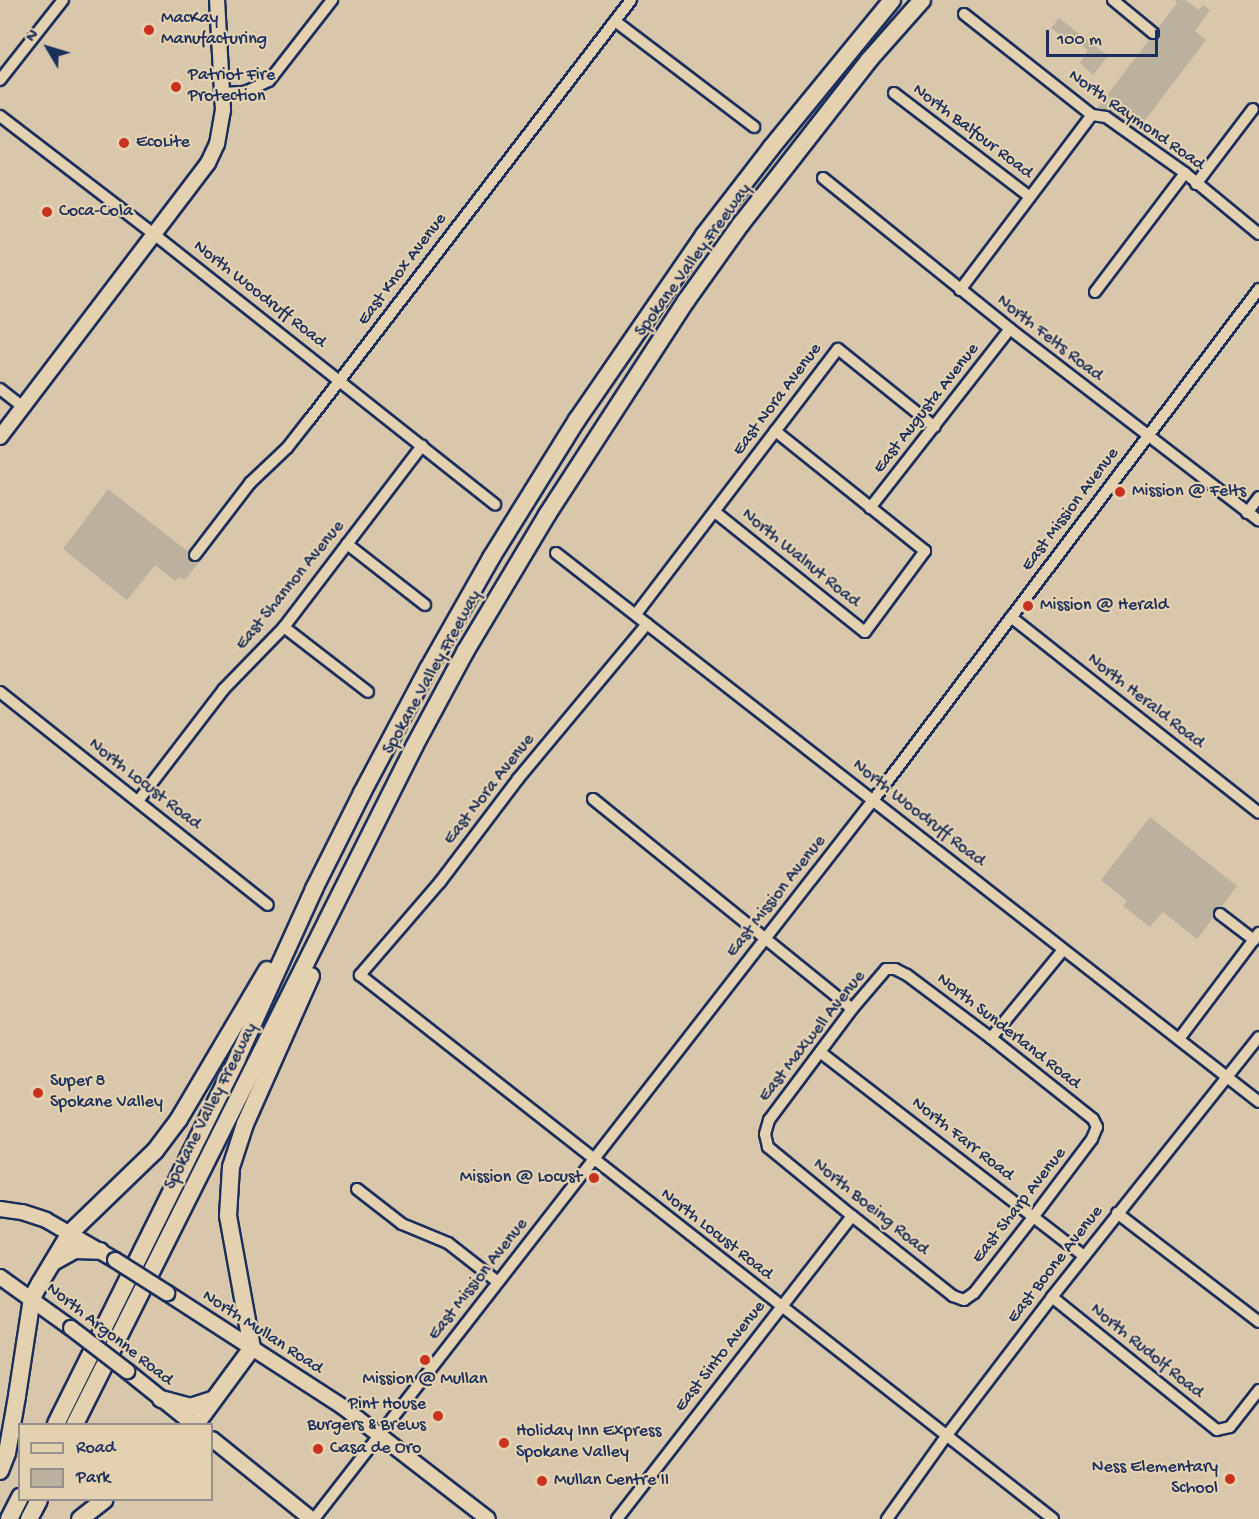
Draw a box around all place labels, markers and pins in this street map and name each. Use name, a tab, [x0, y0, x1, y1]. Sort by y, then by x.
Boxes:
place label: MacKay Manufacturing	[161, 9, 267, 52]
marker: MacKay Manufacturing	[142, 23, 156, 37]
place label: Patriot Fire Protection	[188, 66, 275, 109]
marker: Patriot Fire Protection	[169, 80, 183, 94]
place label: EcoLite	[136, 132, 190, 154]
marker: EcoLite	[117, 136, 131, 150]
place label: Coca-Cola	[59, 201, 133, 223]
marker: Coca-Cola	[40, 205, 54, 219]
place label: Mission @ Felts	[1132, 481, 1246, 503]
marker: Mission @ Felts	[1113, 485, 1127, 499]
place label: Mission @ Herald	[1040, 595, 1168, 617]
marker: Mission @ Herald	[1021, 599, 1035, 613]
place label: Super 8 Spokane Valley	[50, 1072, 163, 1114]
marker: Super 8 Spokane Valley	[31, 1086, 45, 1100]
place label: Mission @ Locust	[460, 1167, 582, 1189]
marker: Mission @ Locust	[587, 1171, 601, 1185]
marker: Mission @ Mullan	[418, 1353, 432, 1367]
place label: Mission @ Mullan	[362, 1369, 488, 1391]
place label: Pint House Burgers & Brews	[307, 1395, 426, 1438]
marker: Pint House Burgers & Brews	[431, 1409, 445, 1423]
place label: Holiday Inn Express Spokane Valley	[516, 1422, 661, 1464]
marker: Holiday Inn Express Spokane Valley	[497, 1436, 511, 1450]
place label: Casa de Oro	[330, 1438, 421, 1460]
marker: Casa de Oro	[311, 1442, 325, 1456]
place label: Ness Elementary School	[1092, 1458, 1218, 1500]
place label: Mullan Centre II	[554, 1470, 669, 1492]
marker: Ness Elementary School	[1223, 1472, 1237, 1486]
marker: Mullan Centre II	[535, 1474, 549, 1488]

